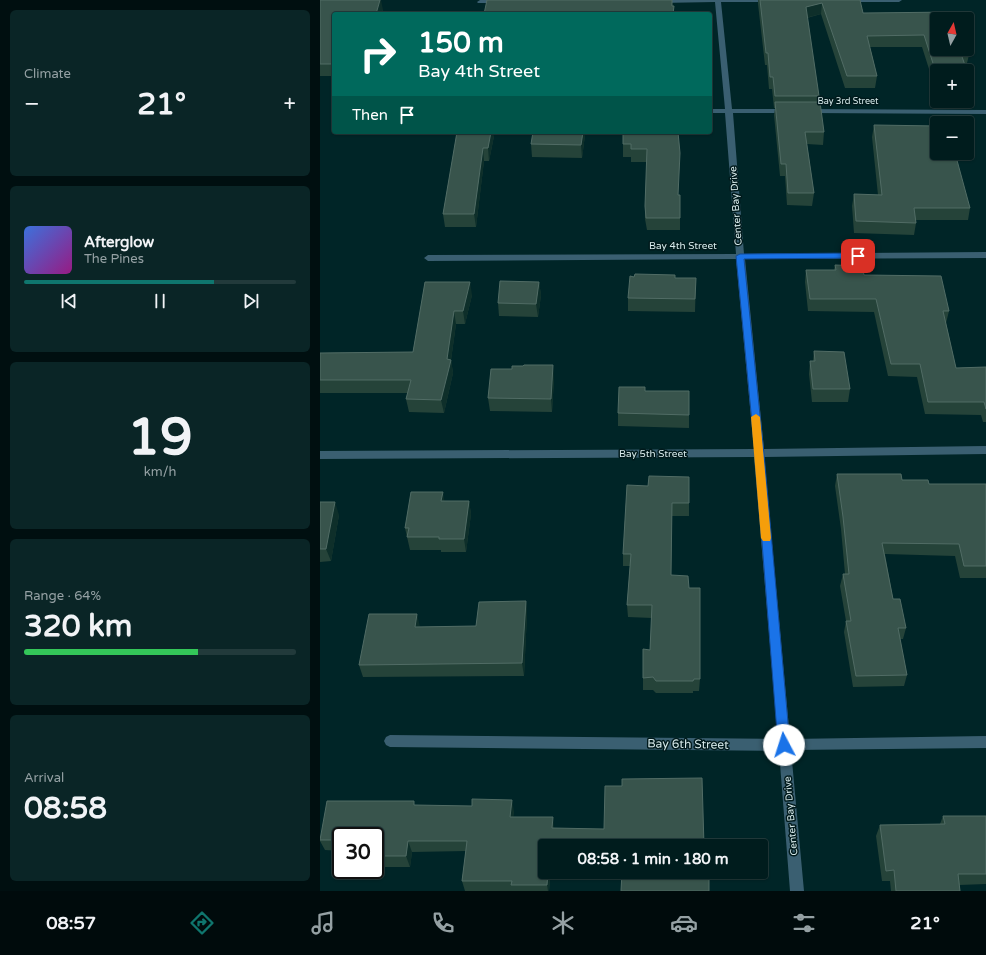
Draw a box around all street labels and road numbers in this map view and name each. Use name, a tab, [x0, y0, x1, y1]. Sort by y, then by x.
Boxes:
street label: Bay 3rd Street	[817, 96, 879, 107]
street label: Center Bay Drive	[727, 166, 745, 246]
street label: Bay 4th Street	[649, 240, 717, 252]
street label: Bay 5th Street	[619, 448, 687, 460]
street label: Bay 6th Street	[647, 736, 729, 752]
street label: Center Bay Drive	[782, 776, 800, 856]

